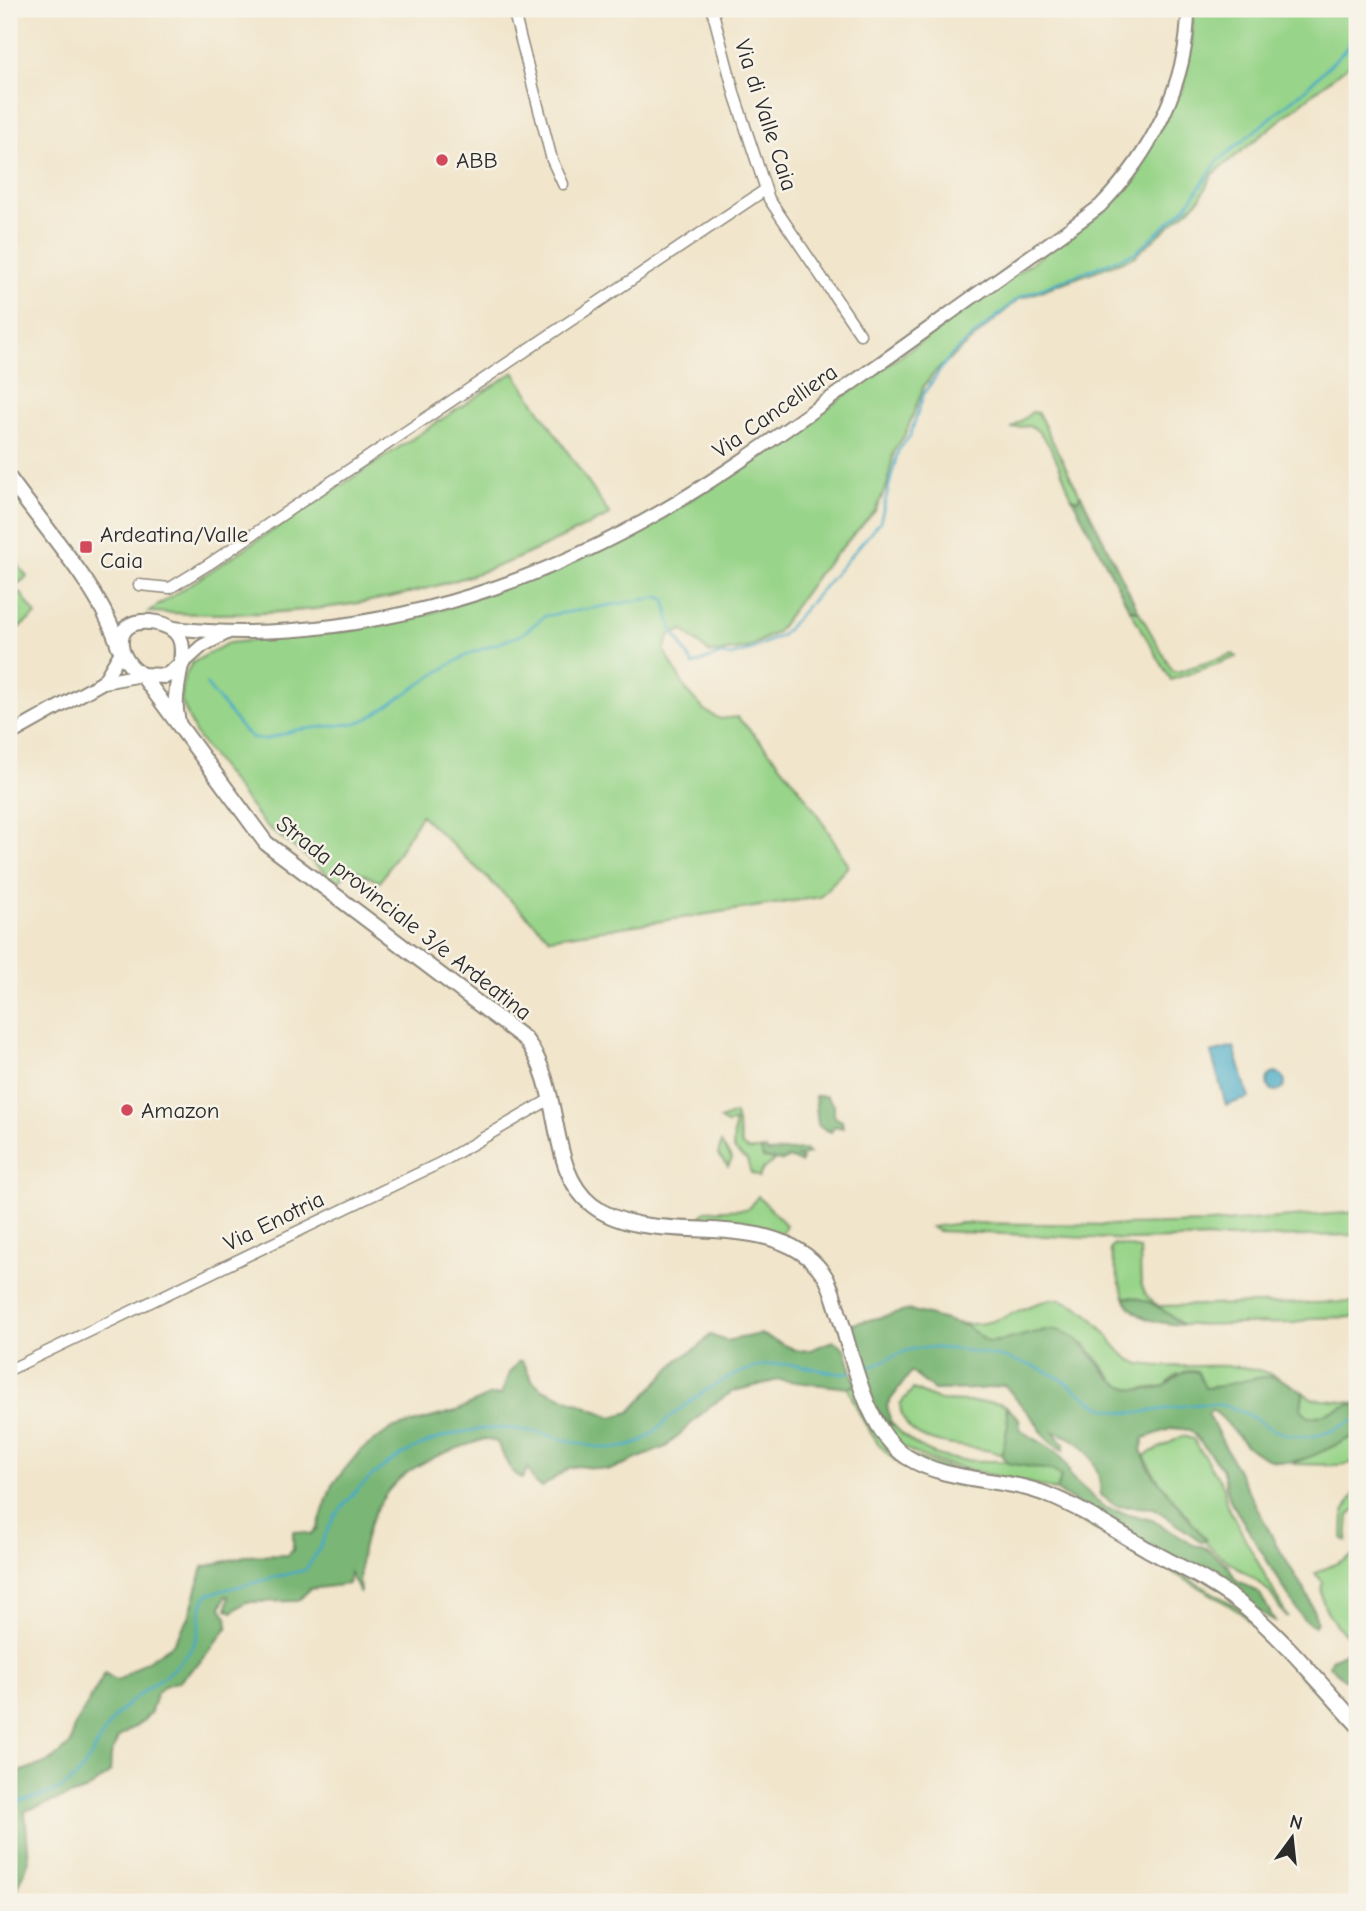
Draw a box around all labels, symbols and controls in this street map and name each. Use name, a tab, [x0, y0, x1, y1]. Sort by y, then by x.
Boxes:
street label: Via di Valle Caia	[729, 36, 803, 194]
place label: ABB	[456, 147, 498, 174]
marker: ABB	[434, 152, 450, 168]
street label: Via Cancelliera	[708, 358, 842, 464]
place label: Ardeatina/Valle Caia	[100, 521, 248, 574]
marker: Ardeatina/Valle Caia	[78, 539, 94, 555]
street label: Strada provinciale 3/e Ardeatina	[271, 810, 537, 1026]
place label: Amazon	[141, 1097, 220, 1124]
marker: Amazon	[119, 1102, 135, 1118]
street label: Via Enotria	[219, 1185, 329, 1257]
north arrow	[1258, 1802, 1328, 1872]
text: N	[1287, 1810, 1305, 1835]

